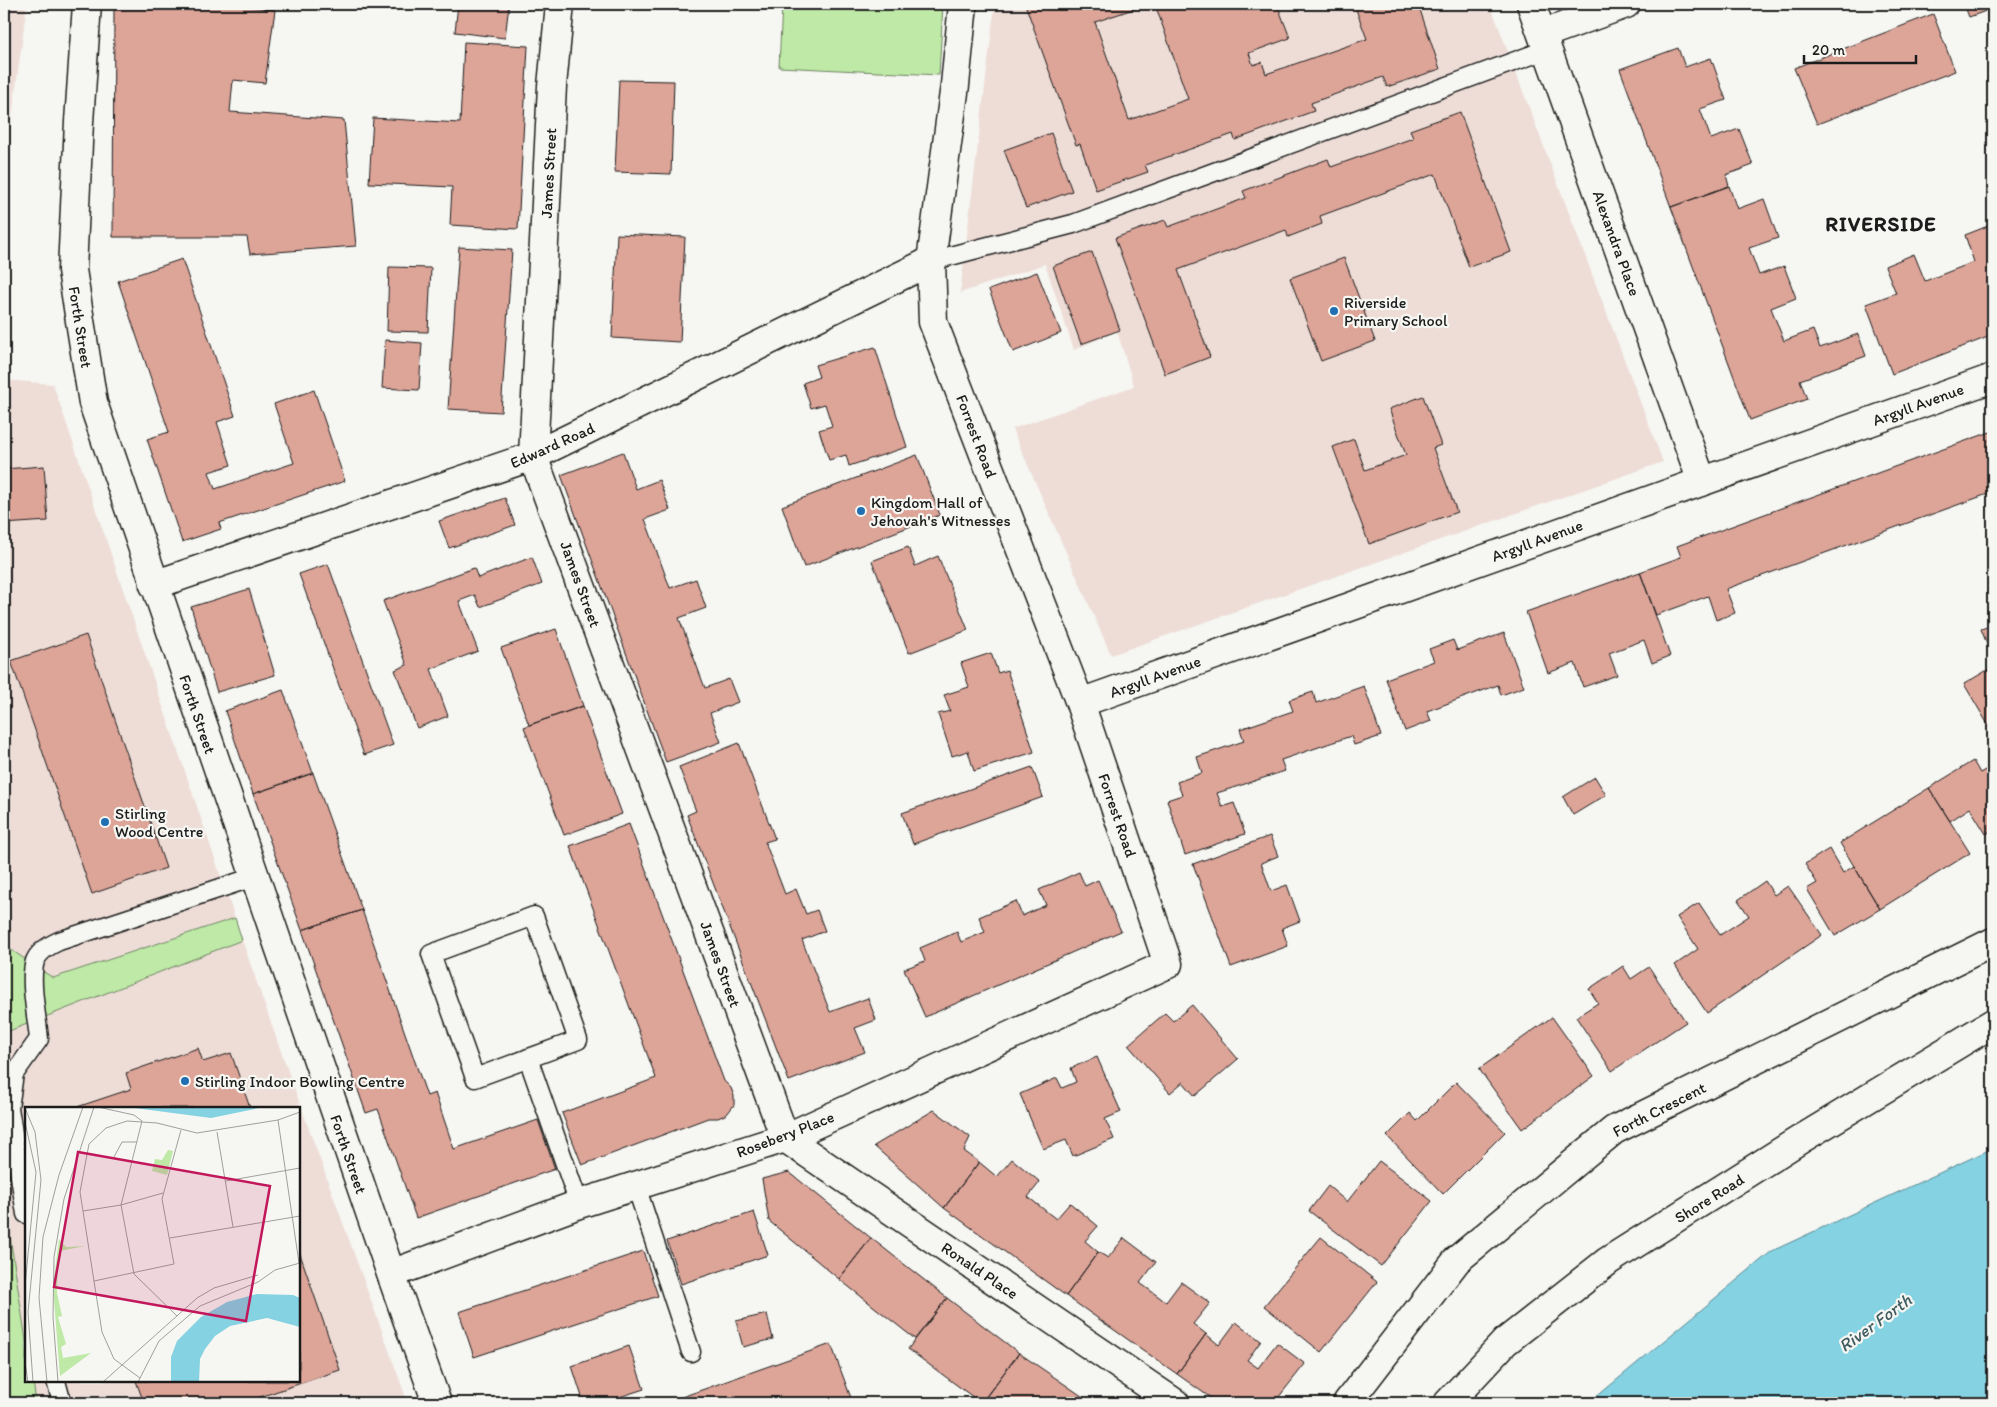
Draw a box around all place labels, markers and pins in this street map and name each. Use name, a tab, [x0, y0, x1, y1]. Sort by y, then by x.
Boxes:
place label: Riverside Primary School	[1344, 293, 1448, 330]
marker: Riverside Primary School	[1328, 305, 1340, 317]
place label: Kingdom Hall of Jehovah's Witnesses	[871, 493, 1011, 530]
marker: Kingdom Hall of Jehovah's Witnesses	[855, 505, 867, 517]
place label: Stirling Wood Centre	[115, 804, 203, 841]
marker: Stirling Wood Centre	[99, 816, 111, 828]
place label: Stirling Indoor Bowling Centre	[195, 1072, 405, 1091]
marker: Stirling Indoor Bowling Centre	[179, 1075, 191, 1087]

